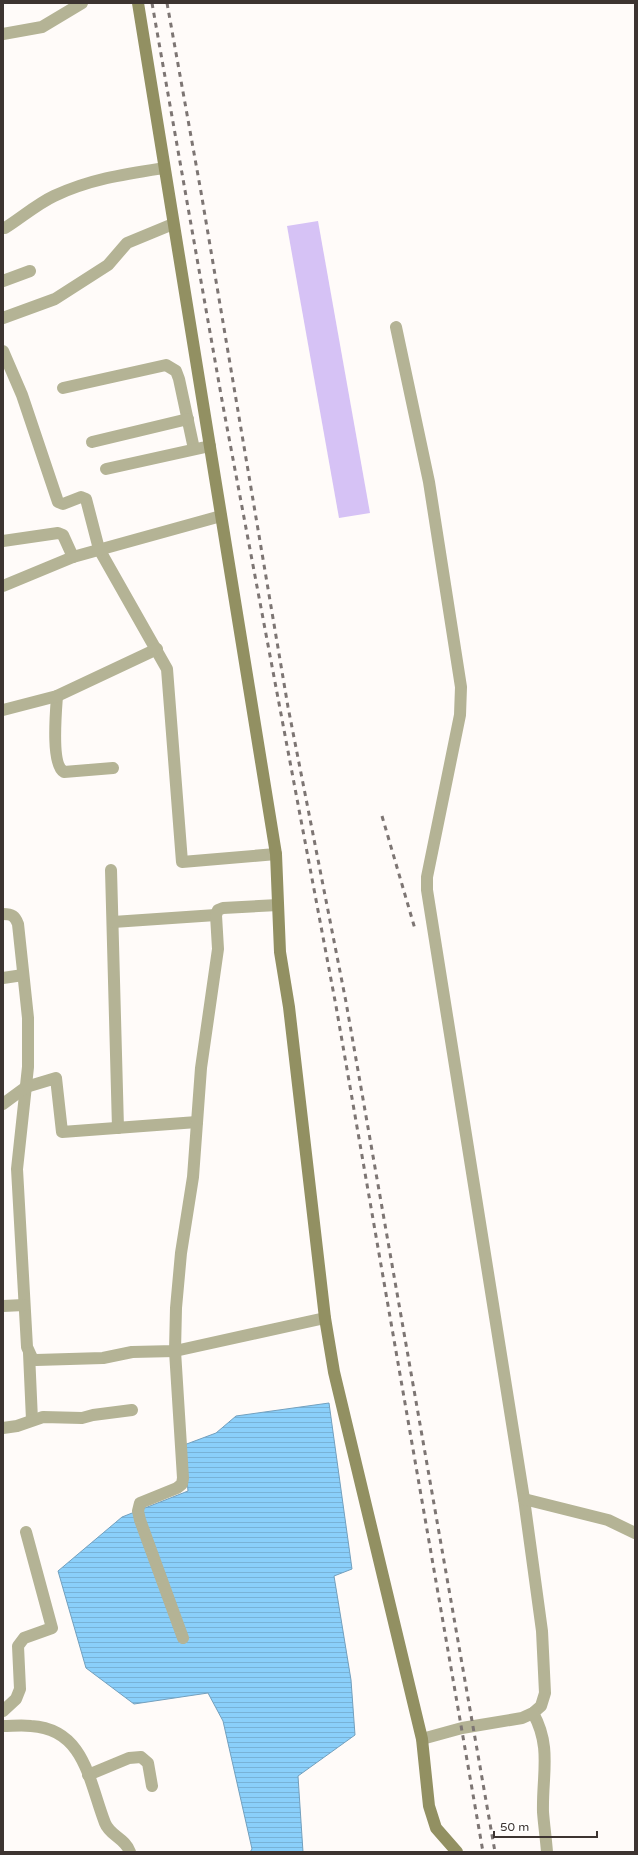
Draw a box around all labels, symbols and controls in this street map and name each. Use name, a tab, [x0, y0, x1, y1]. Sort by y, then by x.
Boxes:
scale bar	[494, 1813, 597, 1839]
text: 50 m	[500, 1820, 529, 1834]

